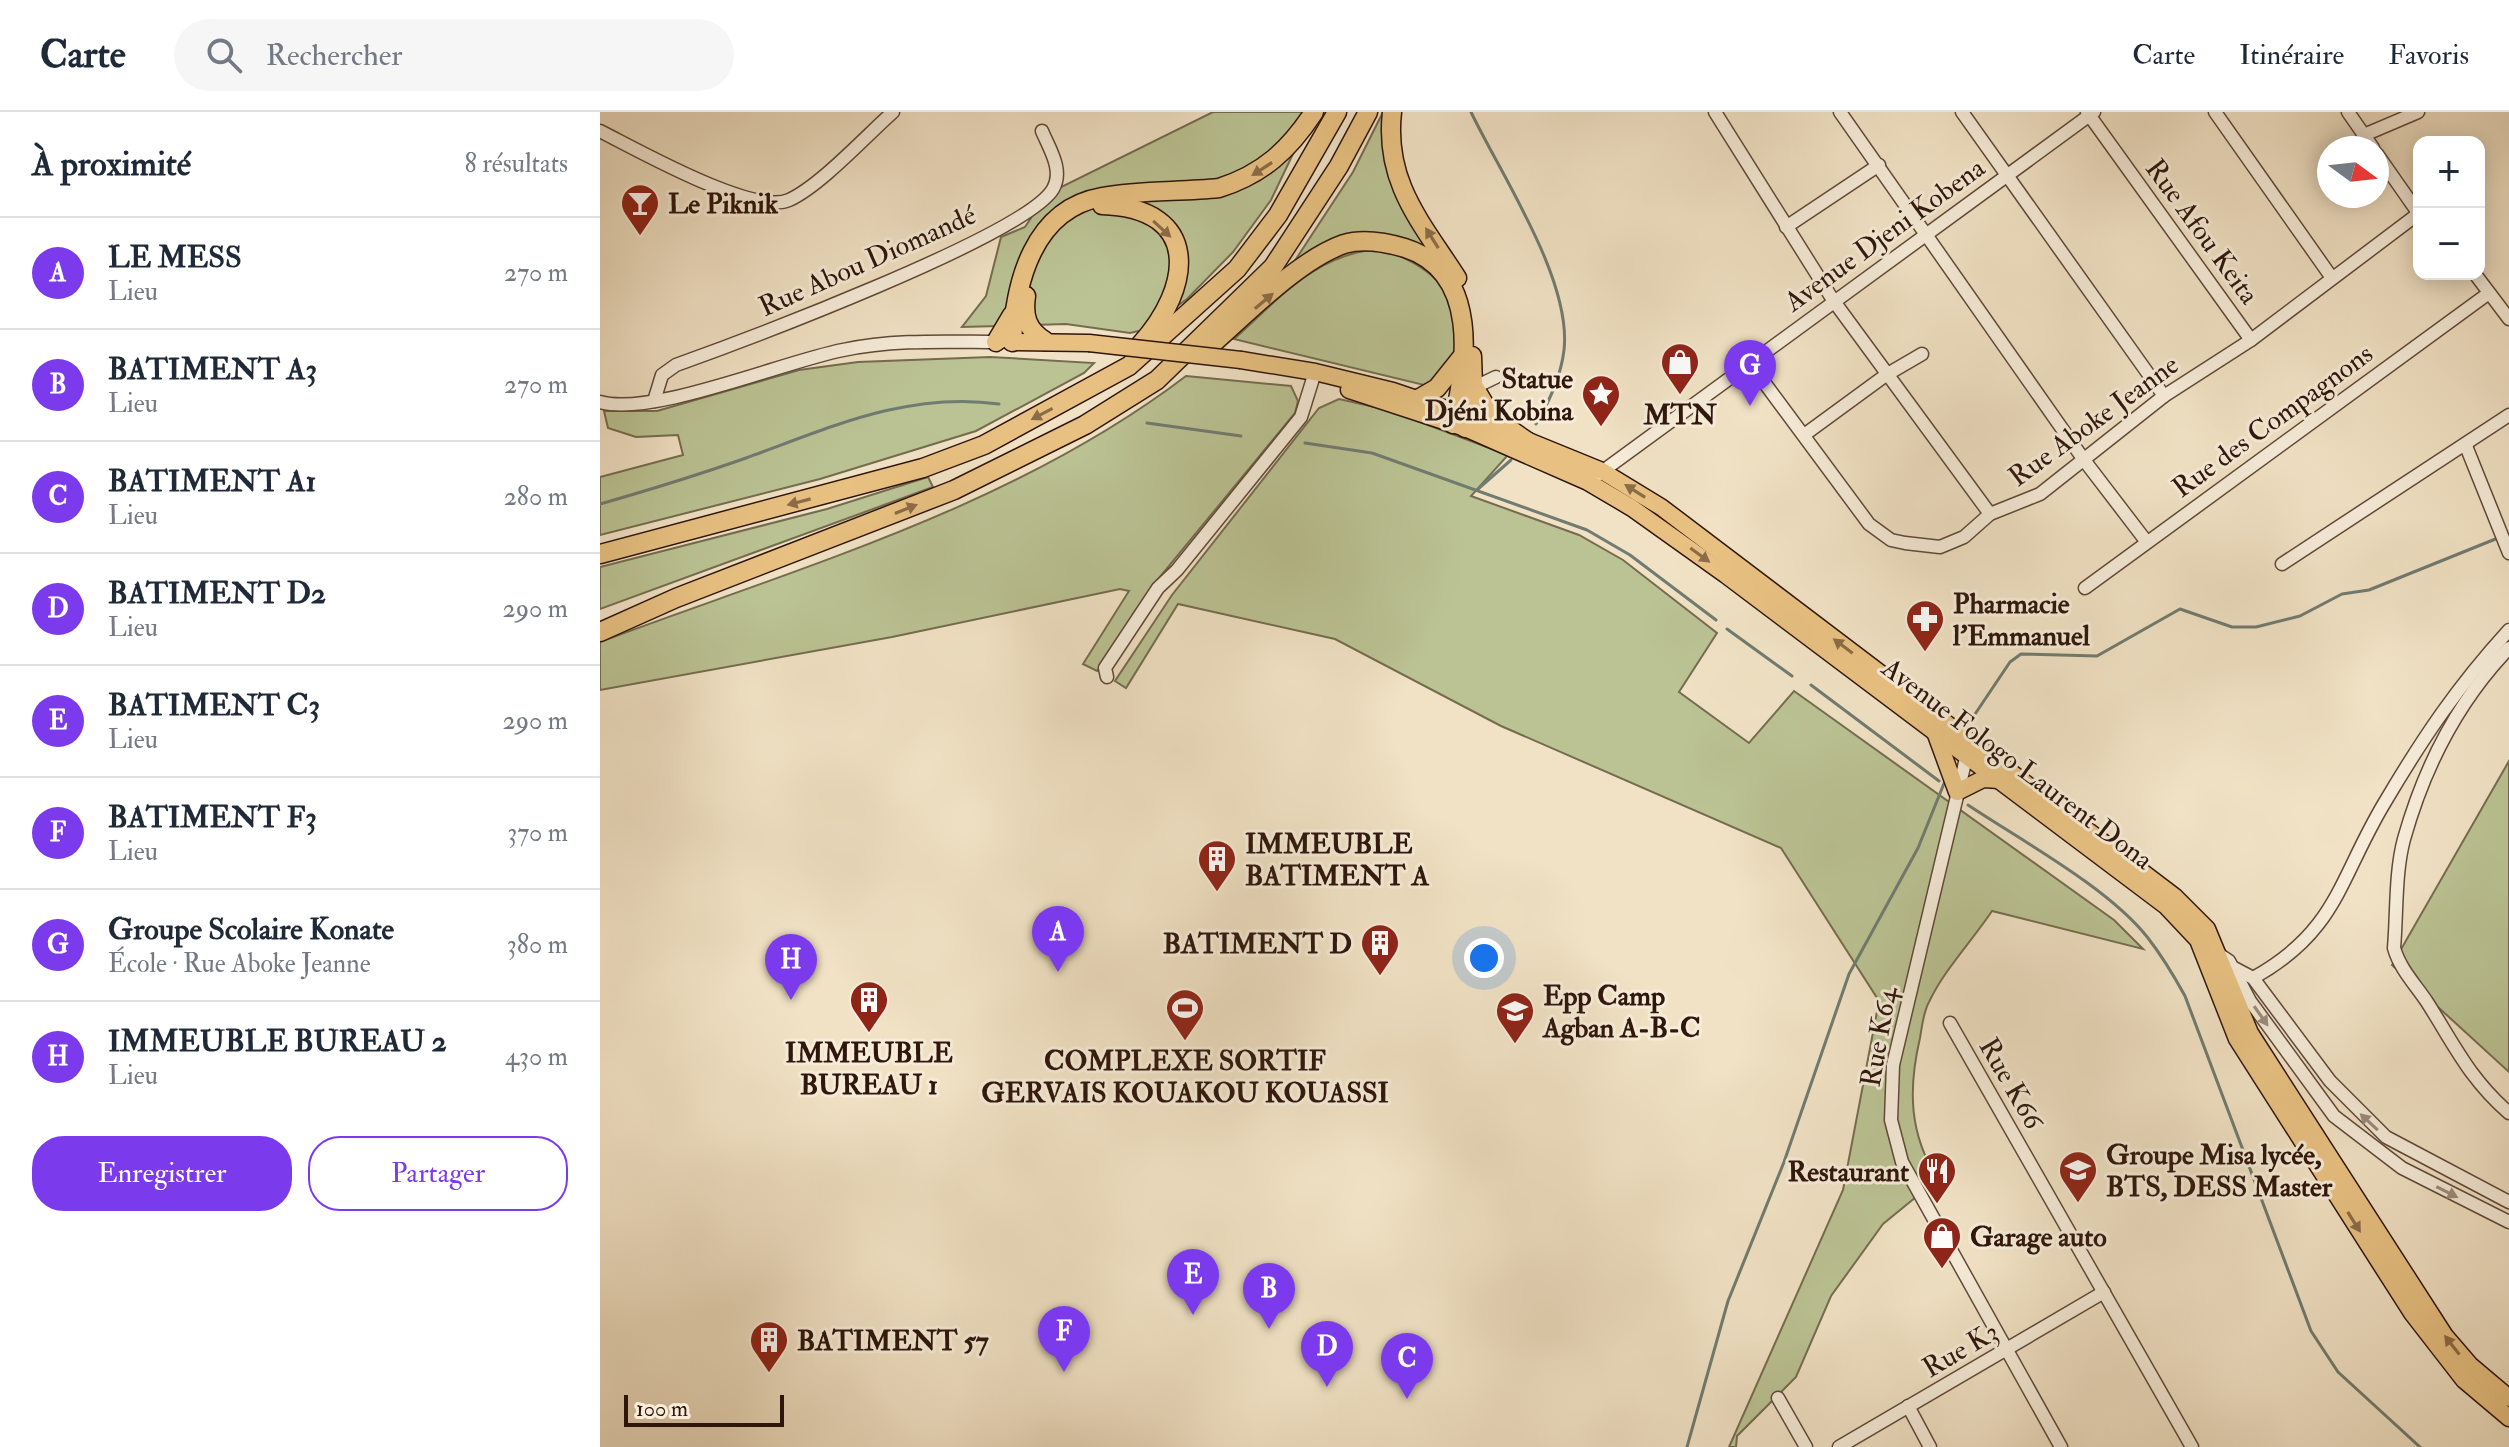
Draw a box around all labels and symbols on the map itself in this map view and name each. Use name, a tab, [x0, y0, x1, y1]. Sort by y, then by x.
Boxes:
north arrow	[2317, 136, 2389, 208]
street label: Avenue Djeni Kobena	[1777, 150, 1993, 320]
street label: Rue Afou Keita	[2137, 152, 2267, 312]
one-way arrow	[1252, 161, 1273, 176]
bar icon: Le Piknik	[619, 182, 661, 237]
place label: Le Piknik	[668, 187, 779, 222]
street label: Rue Abou Diomandé	[754, 198, 982, 325]
one-way arrow	[1152, 219, 1171, 237]
one-way arrow	[1425, 227, 1439, 249]
one-way arrow	[1253, 293, 1273, 310]
street label: Rue des Compagnons	[2166, 337, 2380, 506]
pin: G	[1724, 340, 1776, 406]
shop icon: MTN	[1659, 341, 1701, 396]
street label: Rue Aboke Jeanne	[2002, 348, 2186, 495]
place label: Statue Djéni Kobina	[1425, 362, 1574, 429]
place icon: Statue Djéni Kobina	[1580, 373, 1622, 428]
place label: MTN	[1643, 398, 1717, 433]
one-way arrow	[1031, 408, 1054, 421]
one-way arrow	[1624, 484, 1646, 498]
one-way arrow	[786, 497, 811, 509]
one-way arrow	[894, 502, 918, 515]
one-way arrow	[1689, 547, 1711, 563]
place label: Pharmacie l'Emmanuel	[1952, 587, 2091, 654]
pharmacy icon: Pharmacie l'Emmanuel	[1904, 598, 1946, 653]
one-way arrow	[1833, 638, 1853, 654]
street label: Avenue Fologo Laurent Dona	[1874, 650, 2160, 878]
place label: IMMEUBLE BATIMENT A	[1245, 827, 1430, 894]
building icon: IMMEUBLE BATIMENT A	[1196, 838, 1238, 893]
pin: A	[1032, 906, 1084, 972]
building icon: BATIMENT D	[1359, 922, 1401, 977]
place label: BATIMENT D	[1163, 927, 1352, 962]
pin: H	[765, 934, 817, 1000]
your location	[1464, 938, 1504, 978]
building icon: IMMEUBLE BUREAU 1	[848, 979, 890, 1034]
place label: Epp Camp Agban A-B-C	[1542, 979, 1700, 1046]
street label: Rue K64	[1854, 983, 1906, 1090]
sports icon: COMPLEXE SORTIF GERVAIS KOUAKOU KOUASSI	[1164, 987, 1206, 1042]
school or university icon: Epp Camp Agban A-B-C	[1494, 990, 1536, 1045]
one-way arrow	[2253, 1006, 2268, 1027]
street label: Rue K66	[1971, 1032, 2052, 1137]
place label: IMMEUBLE BUREAU 1	[785, 1036, 953, 1103]
place label: COMPLEXE SORTIF GERVAIS KOUAKOU KOUASSI	[981, 1044, 1389, 1111]
one-way arrow	[2359, 1113, 2379, 1131]
place label: Groupe Misa lycée, BTS, DESS Master	[2106, 1138, 2333, 1205]
school or university icon: Groupe Misa lycée, BTS, DESS Master	[2057, 1149, 2099, 1204]
restaurant icon: Restaurant	[1916, 1150, 1958, 1205]
place label: Restaurant	[1787, 1155, 1909, 1190]
one-way arrow	[2435, 1185, 2458, 1198]
one-way arrow	[2347, 1211, 2362, 1232]
shop icon: Garage auto	[1921, 1215, 1963, 1270]
place label: Garage auto	[1970, 1220, 2107, 1255]
pin: E	[1167, 1249, 1219, 1315]
pin: B	[1243, 1263, 1295, 1329]
pin: F	[1038, 1306, 1090, 1372]
street label: Rue K3	[1916, 1315, 2005, 1386]
building icon: BATIMENT 57	[748, 1319, 790, 1374]
pin: D	[1301, 1321, 1353, 1387]
place label: BATIMENT 57	[797, 1324, 989, 1359]
pin: C	[1381, 1333, 1433, 1399]
one-way arrow	[2445, 1335, 2461, 1355]
scale bar	[624, 1391, 784, 1427]

